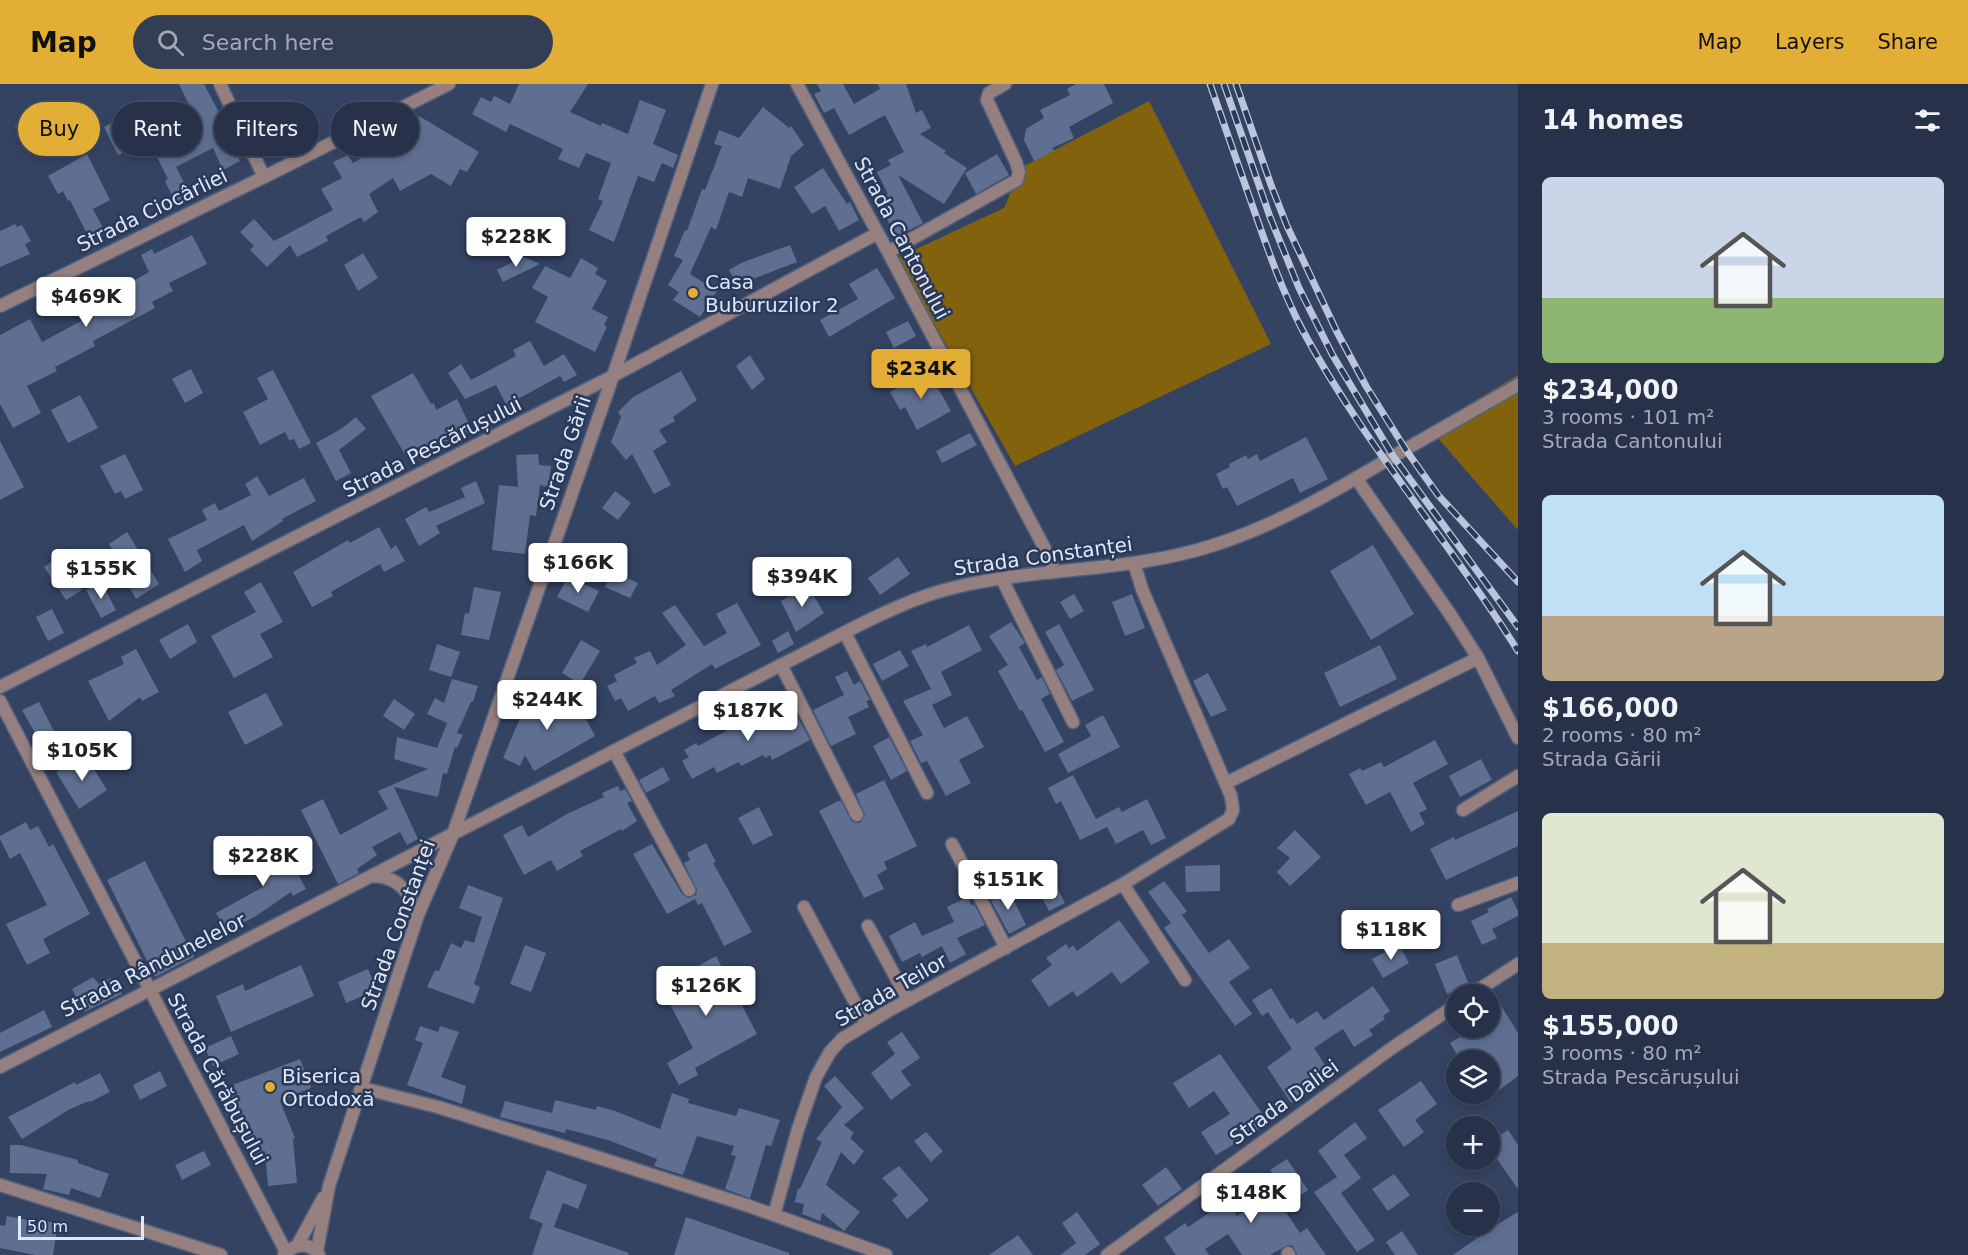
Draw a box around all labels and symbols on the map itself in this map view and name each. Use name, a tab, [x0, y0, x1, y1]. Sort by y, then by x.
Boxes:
street label: Strada Cantonului	[849, 153, 955, 323]
street label: Strada Ciocârliei	[73, 163, 231, 257]
pin: $228K	[474, 217, 558, 268]
place label: Casa Buburuzilor 2	[705, 270, 839, 317]
pin: $469K	[44, 277, 128, 328]
marker: Casa Buburuzilor 2	[686, 286, 700, 300]
pin: $234K	[879, 349, 963, 400]
street label: Strada Pescărușului	[339, 391, 525, 503]
street label: Strada Gării	[534, 393, 596, 513]
street label: Strada Constanței	[952, 532, 1134, 580]
pin: $166K	[536, 543, 620, 594]
pin: $155K	[59, 549, 143, 600]
pin: $394K	[760, 557, 844, 608]
pin: $244K	[505, 680, 589, 731]
pin: $187K	[706, 691, 790, 742]
pin: $105K	[40, 731, 124, 782]
pin: $228K	[221, 836, 305, 887]
street label: Strada Constanței	[356, 836, 440, 1014]
pin: $151K	[966, 860, 1050, 911]
street label: Strada Rândunelelor	[56, 907, 250, 1022]
pin: $118K	[1349, 910, 1433, 961]
street label: Strada Teilor	[831, 948, 952, 1032]
pin: $126K	[664, 966, 748, 1017]
street label: Strada Cărăbușului	[163, 989, 273, 1169]
street label: Strada Daliei	[1225, 1054, 1343, 1150]
place label: Biserica Ortodoxă	[282, 1064, 374, 1111]
marker: Biserica Ortodoxă	[263, 1080, 277, 1094]
pin: $148K	[1209, 1173, 1293, 1224]
scale bar	[18, 1213, 144, 1240]

